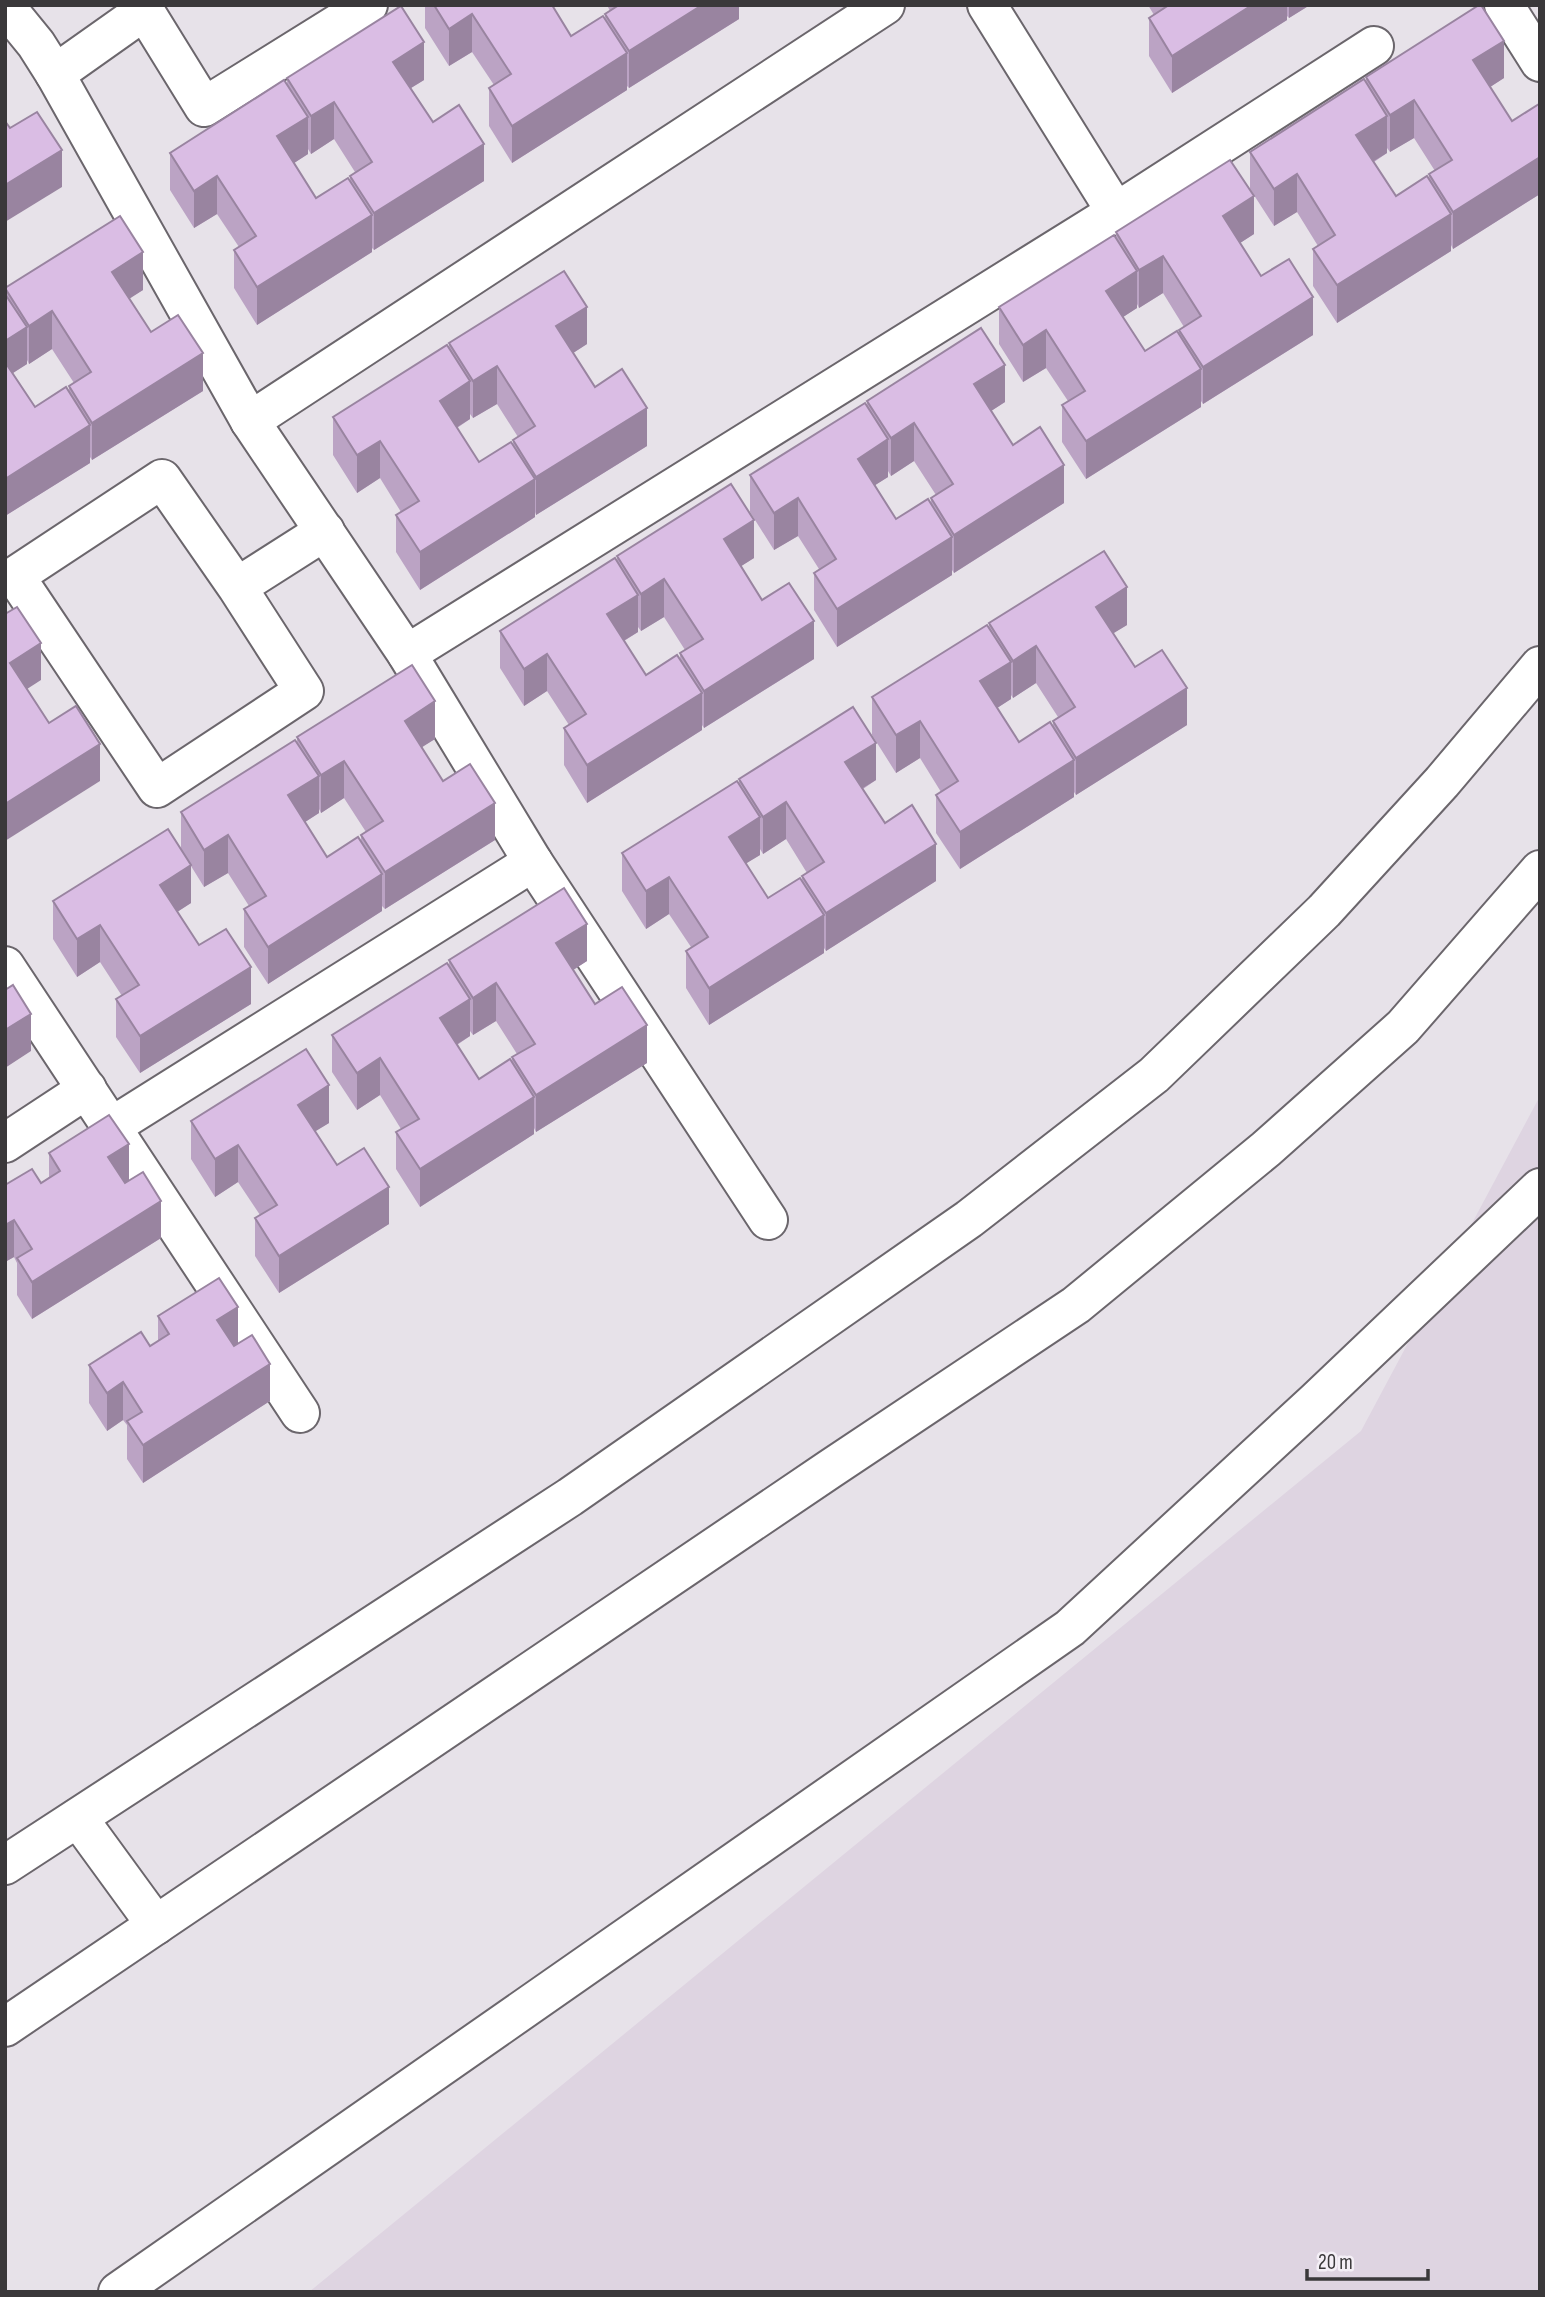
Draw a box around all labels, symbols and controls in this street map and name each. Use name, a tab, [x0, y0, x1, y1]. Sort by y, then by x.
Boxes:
scale bar	[1307, 2238, 1428, 2282]
text: 20 m	[1318, 2250, 1353, 2275]

